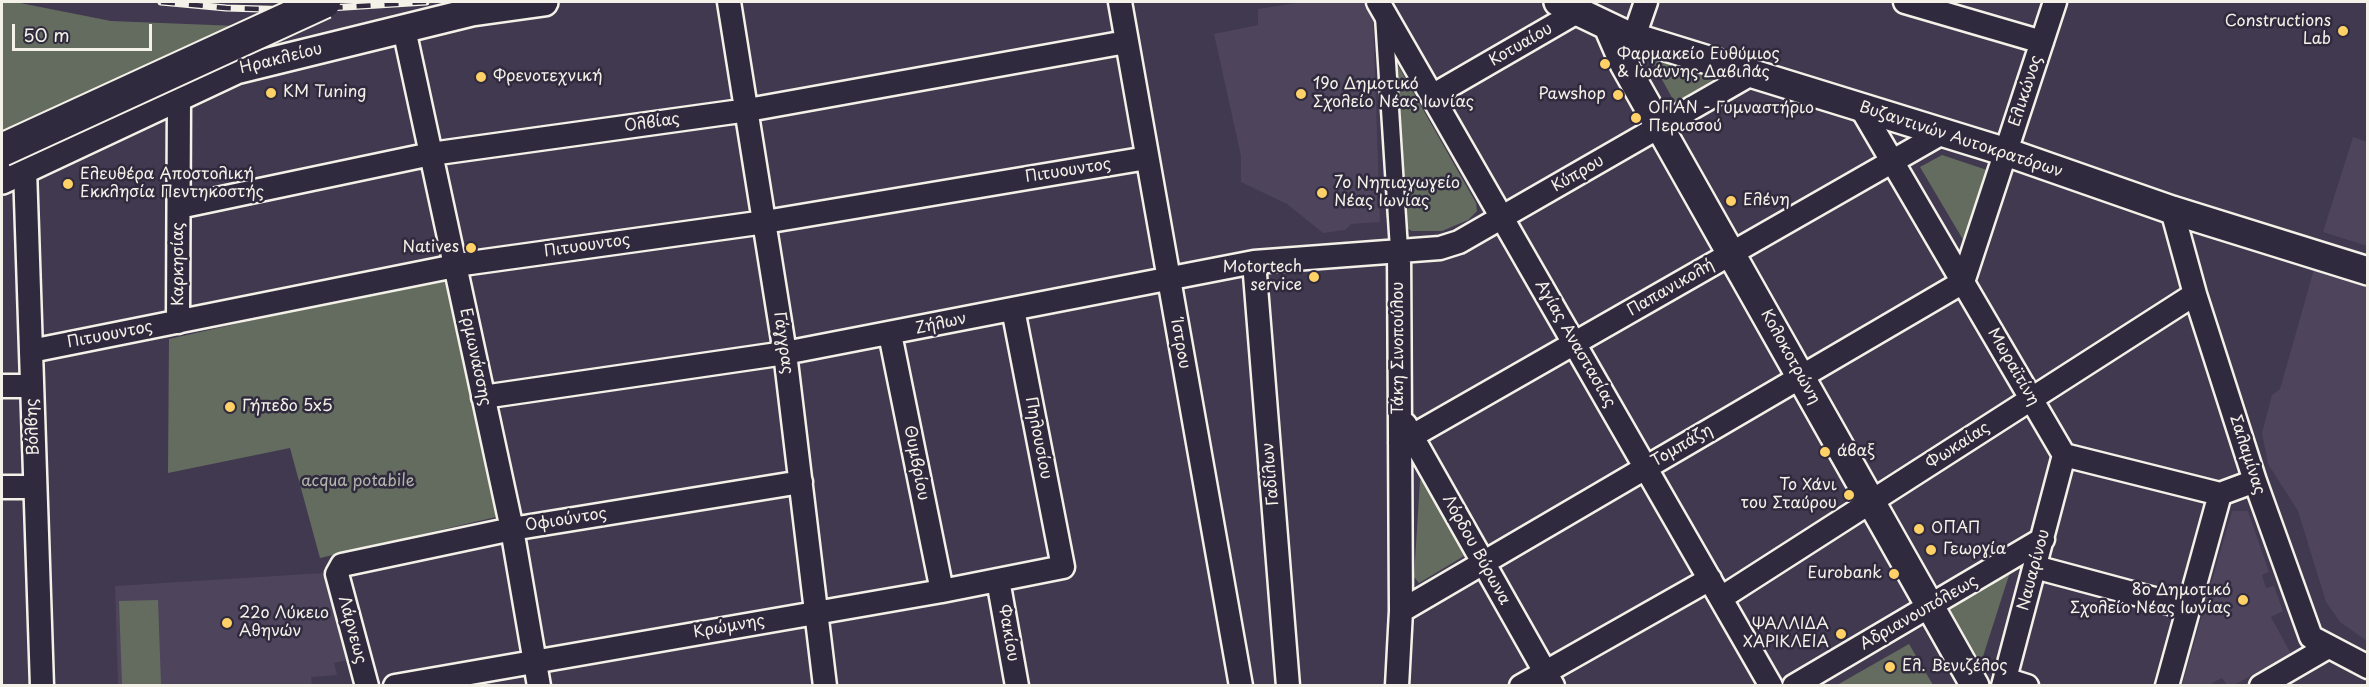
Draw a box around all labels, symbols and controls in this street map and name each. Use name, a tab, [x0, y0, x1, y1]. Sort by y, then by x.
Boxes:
scale bar	[15, 12, 154, 50]
place label: Constructions Lab	[2225, 12, 2331, 50]
street label: Κοτυαίου	[1486, 19, 1556, 71]
text: 50 m	[23, 21, 70, 48]
marker: Constructions Lab	[2336, 24, 2350, 38]
street label: Ηρακλείου	[238, 39, 324, 79]
place label: Φαρμακείο Ευθύμιος & Ιωάννης Δαβιλάς	[1617, 45, 1780, 83]
street label: Ελικώνος	[2005, 53, 2047, 129]
marker: Φαρμακείο Ευθύμιος & Ιωάννης Δαβιλάς	[1598, 57, 1612, 71]
place label: Φρενοτεχνική	[493, 67, 602, 87]
marker: Φρενοτεχνική	[474, 70, 488, 84]
place label: 19ο Δημοτικό Σχολείο Νέας Ιωνίας	[1313, 75, 1474, 113]
place label: KM Tuning	[283, 83, 366, 103]
place label: Pawshop	[1538, 85, 1606, 105]
marker: KM Tuning	[264, 86, 278, 100]
marker: 19ο Δημοτικό Σχολείο Νέας Ιωνίας	[1294, 87, 1308, 101]
marker: Pawshop	[1611, 88, 1625, 102]
street label: Βυζαντινών Αυτοκρατόρων	[1857, 98, 2065, 182]
place label: ΟΠΑΝ - Γυμναστήριο Περισσού	[1648, 99, 1814, 137]
street label: Ολβίας	[623, 110, 681, 136]
marker: ΟΠΑΝ - Γυμναστήριο Περισσού	[1629, 111, 1643, 125]
street label: Κύπρου	[1548, 151, 1608, 197]
street label: Πιτυουντος	[1024, 155, 1112, 187]
place label: Ελευθέρα Αποστολική Εκκλησία Πεντηκοστής	[80, 165, 264, 203]
place label: 7ο Νηπιαγωγείο Νέας Ιωνίας	[1334, 174, 1460, 212]
marker: Ελευθέρα Αποστολική Εκκλησία Πεντηκοστής	[61, 177, 75, 191]
marker: 7ο Νηπιαγωγείο Νέας Ιωνίας	[1315, 186, 1329, 200]
place label: Ελένη	[1743, 191, 1790, 211]
marker: Ελένη	[1724, 194, 1738, 208]
street label: Καρκησίας	[169, 222, 189, 306]
street label: Πιτυουντος	[543, 230, 631, 262]
place label: Natives	[403, 238, 459, 258]
marker: Natives	[464, 241, 478, 255]
street label: Παπανικολή	[1624, 255, 1718, 321]
place label: Motortech service	[1223, 258, 1302, 296]
marker: Motortech service	[1307, 270, 1321, 284]
street label: Αγίας Αναστασίας	[1531, 277, 1619, 411]
street label: Τάκη Σινοπούλου	[1389, 282, 1409, 414]
street label: Ερμωνάσσης	[455, 306, 495, 408]
street label: Κολοκοτρώνη	[1756, 306, 1824, 408]
street label: Ζήλων	[914, 309, 968, 339]
street label: Γάγγρας	[769, 311, 797, 375]
street label: Πιτυουντος	[66, 317, 154, 353]
street label: Ίστρου	[1166, 318, 1194, 370]
street label: Μωραϊτίνη	[1983, 325, 2043, 409]
street label: Πηλουσίου	[1021, 395, 1055, 481]
place label: Γήπεδο 5x5	[242, 397, 333, 417]
street label: Βόλβης	[22, 398, 44, 456]
marker: Γήπεδο 5x5	[223, 400, 237, 414]
street label: Σαλαμίνας	[2225, 413, 2269, 497]
street label: Φωκαίας	[1923, 418, 1993, 474]
street label: Τομπάζη	[1648, 421, 1716, 471]
street label: Θυμβρίου	[899, 424, 933, 502]
street label: Γαδίλων	[1259, 442, 1283, 506]
place label: άβαξ	[1837, 442, 1875, 462]
marker: άβαξ	[1818, 445, 1832, 459]
park label: acqua potabile	[301, 472, 415, 492]
place label: Το Χάνι του Σταύρου	[1741, 476, 1837, 514]
marker: Το Χάνι του Σταύρου	[1842, 488, 1856, 502]
street label: Λόρδου Βύρωνα	[1438, 492, 1514, 608]
street label: Οφιούντος	[524, 504, 608, 536]
place label: ΟΠΑΠ	[1931, 519, 1980, 539]
marker: ΟΠΑΠ	[1912, 522, 1926, 536]
street label: Ναυαρίνου	[2014, 527, 2054, 613]
place label: Γεωργία	[1943, 540, 2006, 560]
marker: Γεωργία	[1924, 543, 1938, 557]
place label: Eurobank	[1807, 564, 1882, 584]
marker: Eurobank	[1887, 567, 1901, 581]
street label: Αδριανουπόλεως	[1857, 572, 1981, 654]
place label: 8ο Δημοτικό Σχολείο Νέας Ιωνίας	[2070, 581, 2231, 619]
marker: 8ο Δημοτικό Σχολείο Νέας Ιωνίας	[2236, 593, 2250, 607]
street label: Λάρνεως	[334, 594, 370, 666]
street label: Φακίου	[994, 603, 1022, 663]
place label: 22ο Λύκειο Αθηνών	[239, 604, 329, 642]
street label: Κρώμνης	[692, 611, 766, 643]
place label: ΨΑΛΛΙΔΑ ΧΑΡΙΚΛΕΙΑ	[1743, 615, 1829, 653]
marker: 22ο Λύκειο Αθηνών	[220, 616, 234, 630]
marker: ΨΑΛΛΙΔΑ ΧΑΡΙΚΛΕΙΑ	[1834, 627, 1848, 641]
place label: Ελ. Βενιζέλος	[1902, 657, 2007, 677]
marker: Ελ. Βενιζέλος	[1883, 660, 1897, 674]

